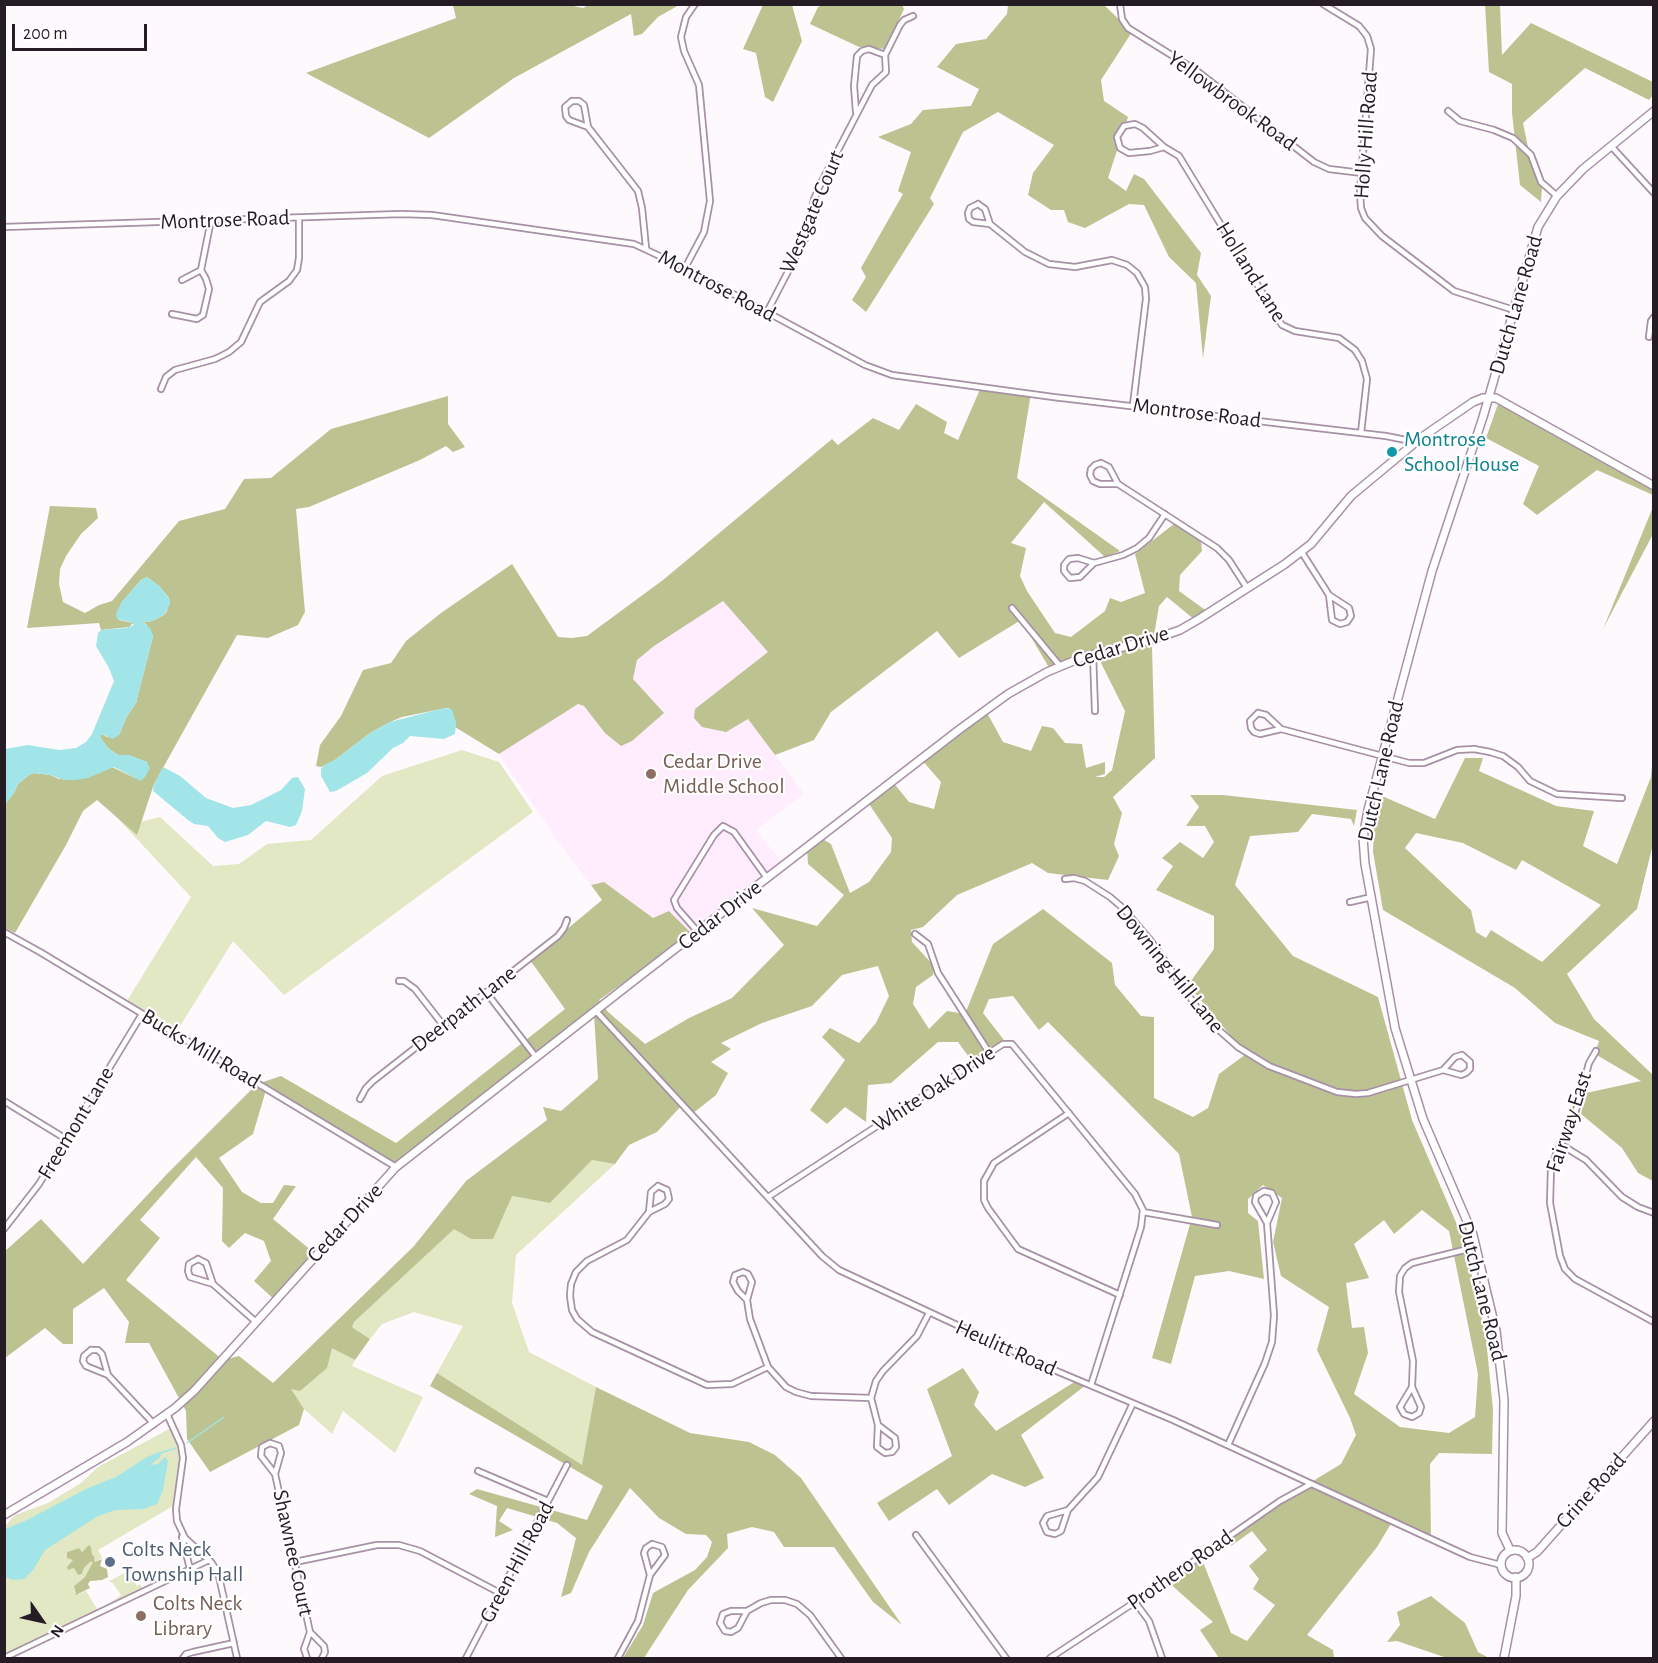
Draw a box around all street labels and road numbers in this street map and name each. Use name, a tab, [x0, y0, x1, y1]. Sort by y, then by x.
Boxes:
street label: Yellowbrook Road	[1162, 45, 1302, 157]
street label: Holly Hill Road	[1348, 70, 1384, 200]
street label: Westgate Court	[774, 146, 850, 278]
street label: Montrose Road	[160, 205, 290, 235]
street label: Holland Lane	[1210, 217, 1292, 327]
street label: Dutch Lane Road	[1484, 232, 1548, 378]
street label: Montrose Road	[654, 244, 780, 328]
street label: Montrose Road	[1131, 392, 1263, 434]
street label: Cedar Drive	[1070, 620, 1172, 674]
street label: Dutch Lane Road	[1352, 698, 1410, 844]
street label: Cedar Drive	[673, 874, 767, 956]
street label: Downing Hill Lane	[1110, 900, 1230, 1038]
street label: Deerpath Lane	[406, 960, 522, 1058]
street label: Bucks Mill Road	[137, 1003, 265, 1095]
street label: White Oak Drive	[868, 1040, 1000, 1138]
street label: Freemont Lane	[32, 1062, 120, 1184]
street label: Fairway East	[1540, 1068, 1598, 1176]
street label: Cedar Drive	[302, 1178, 388, 1268]
street label: Dutch Lane Road	[1452, 1218, 1512, 1364]
street label: Heulitt Road	[951, 1314, 1061, 1382]
street label: Crine Road	[1550, 1448, 1632, 1534]
street label: Shawnee Court	[267, 1487, 319, 1619]
street label: Green Hill Road	[474, 1497, 560, 1627]
street label: Prothero Road	[1122, 1524, 1238, 1616]

